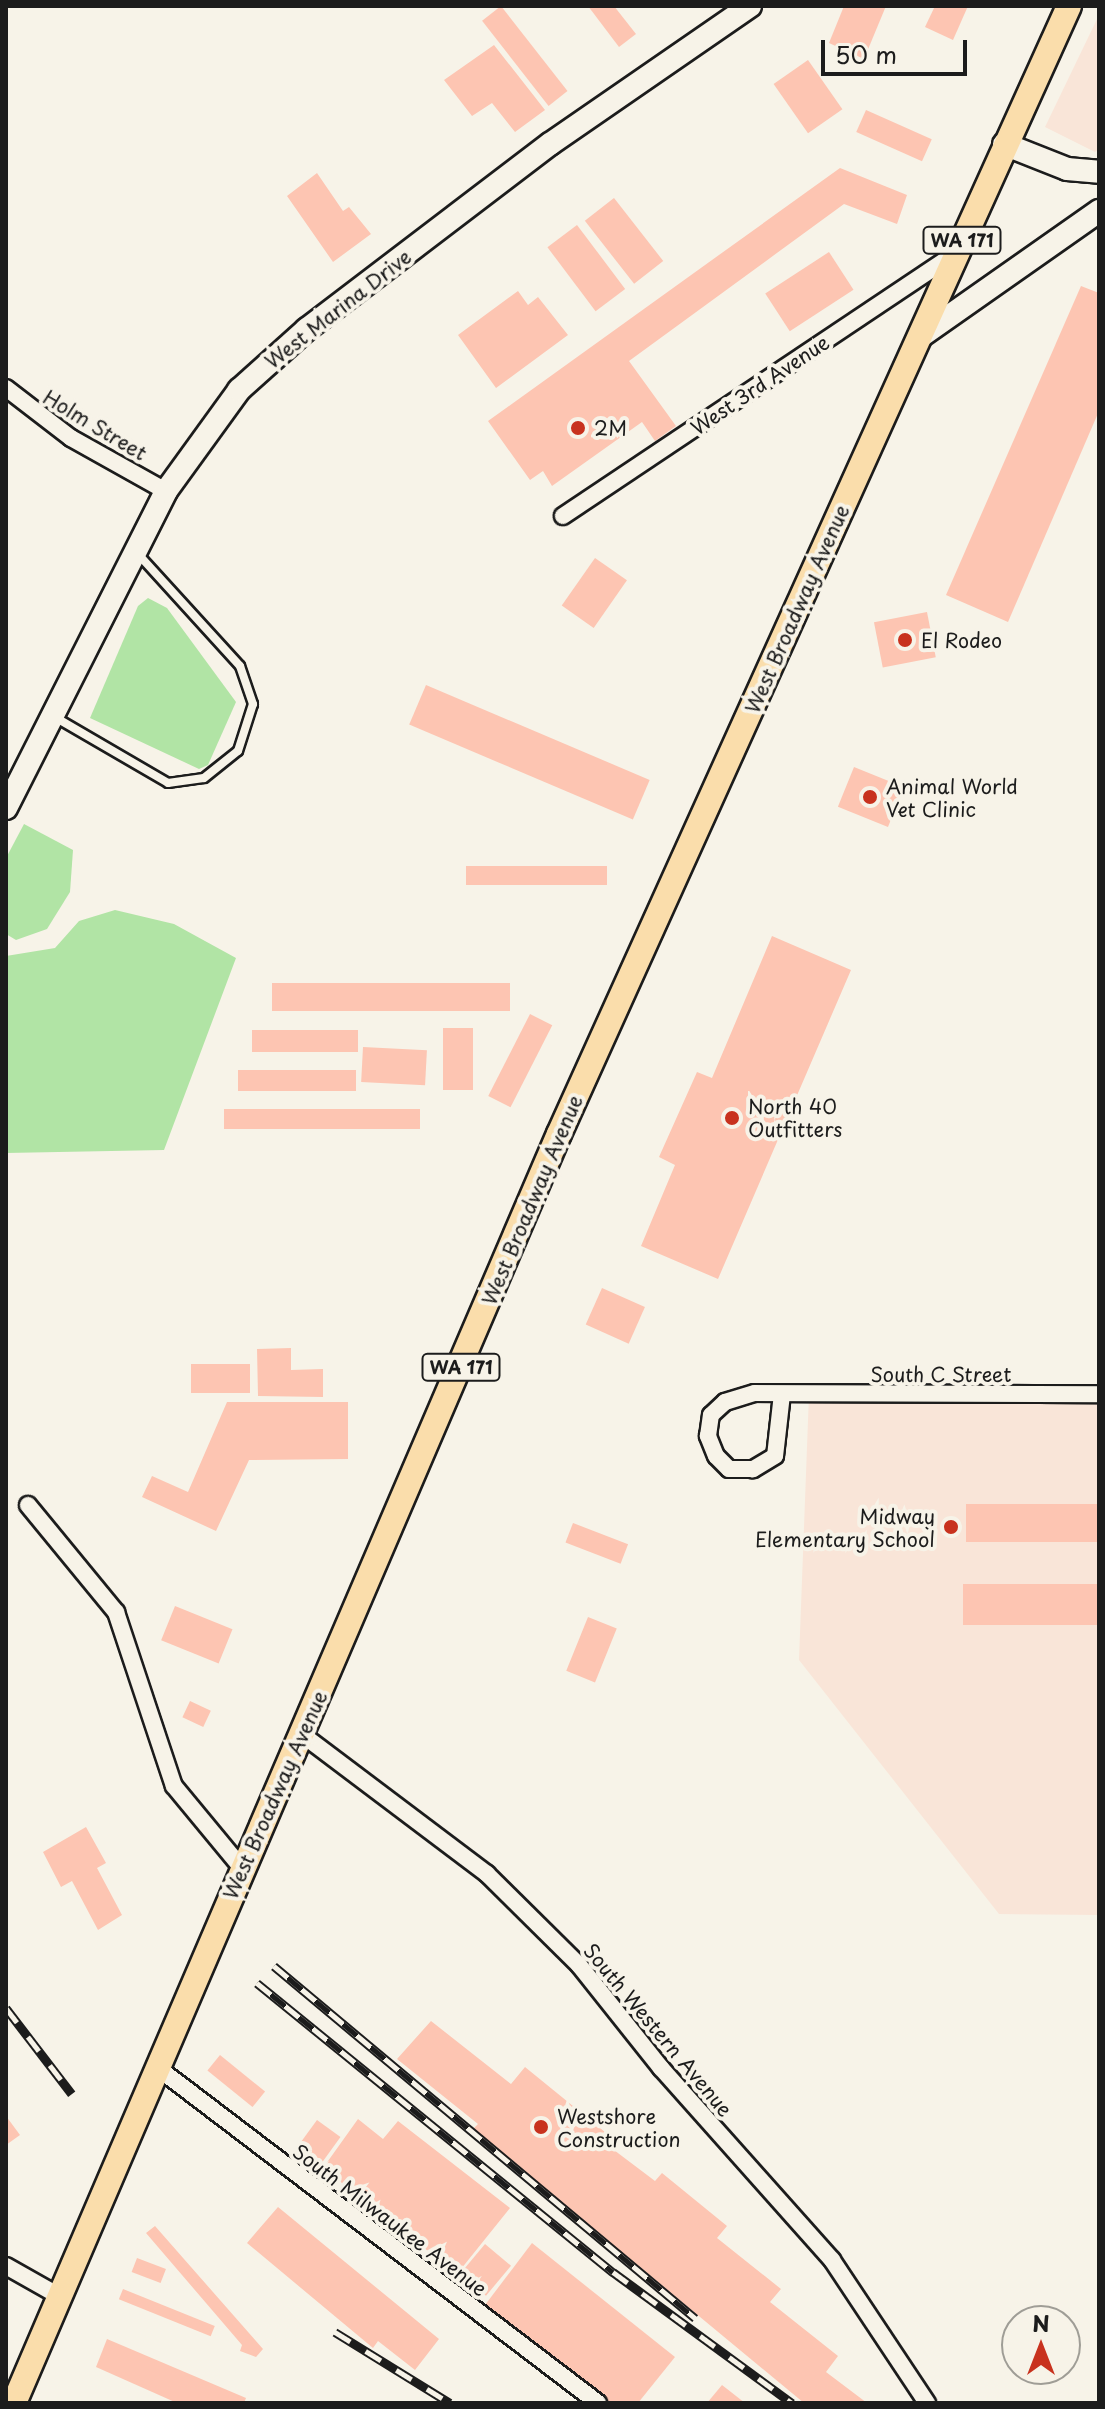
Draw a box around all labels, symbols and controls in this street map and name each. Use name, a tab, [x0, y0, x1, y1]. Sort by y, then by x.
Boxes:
scale bar	[825, 24, 971, 74]
text: 50 m	[835, 36, 897, 72]
road number: WA 171	[920, 226, 1004, 254]
street label: West Marina Drive	[260, 244, 416, 374]
street label: West 3rd Avenue	[686, 330, 834, 440]
street label: Holm Street	[39, 385, 151, 465]
place label: 2M	[594, 416, 627, 440]
marker: 2M	[569, 419, 587, 437]
street label: West Broadway Avenue	[740, 501, 854, 717]
place label: El Rodeo	[921, 628, 1003, 652]
marker: El Rodeo	[896, 631, 914, 649]
place label: Animal World Vet Clinic	[886, 774, 1019, 821]
marker: Animal World Vet Clinic	[861, 788, 879, 806]
street label: West Broadway Avenue	[477, 1091, 587, 1309]
place label: North 40 Outfitters	[748, 1094, 842, 1141]
marker: North 40 Outfitters	[723, 1109, 741, 1127]
road number: WA 171	[419, 1353, 503, 1381]
street label: South C Street	[869, 1362, 1013, 1386]
place label: Midway Elementary School	[755, 1504, 935, 1551]
marker: Midway Elementary School	[942, 1518, 960, 1536]
street label: West Broadway Avenue	[218, 1687, 332, 1903]
street label: South Western Avenue	[579, 1940, 737, 2120]
place label: Westshore Construction	[557, 2104, 681, 2151]
marker: Westshore Construction	[532, 2118, 550, 2136]
street label: South Milwaukee Avenue	[287, 2138, 493, 2302]
north arrow	[1001, 2305, 1081, 2385]
text: N	[1032, 2306, 1050, 2339]

